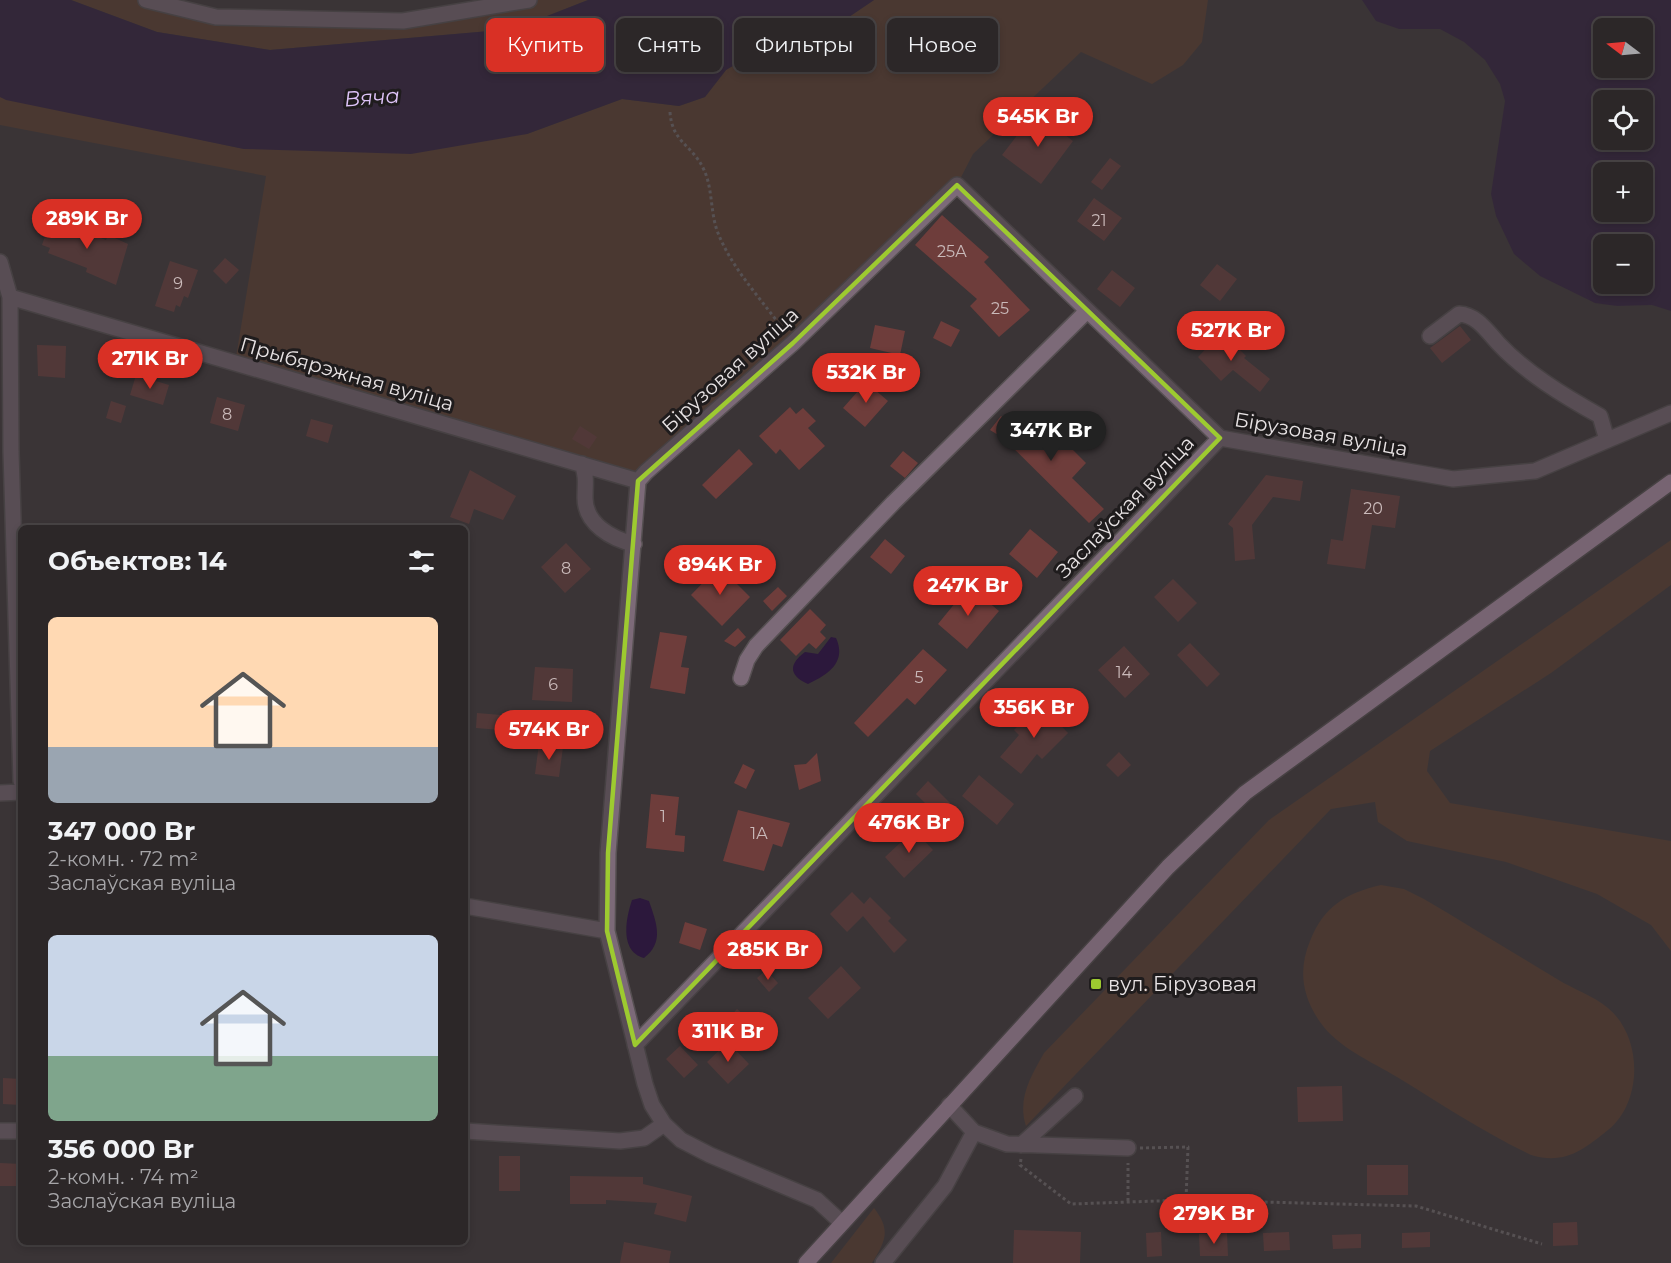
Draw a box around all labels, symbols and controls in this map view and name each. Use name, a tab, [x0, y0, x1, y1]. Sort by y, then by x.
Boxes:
chip: Купить	[486, 18, 604, 72]
chip: Снять	[616, 18, 722, 72]
chip: Фильтры	[734, 18, 875, 72]
chip: Новое	[887, 18, 998, 72]
north arrow	[1593, 18, 1653, 78]
map controls	[1593, 18, 1653, 294]
water label: Вяча	[343, 83, 401, 111]
button: locate	[1593, 90, 1653, 150]
pin: 545K Br	[983, 97, 1093, 148]
text: 545K Br	[997, 104, 1079, 128]
button: +	[1593, 162, 1653, 222]
pin: 289K Br	[32, 199, 142, 250]
text: 289K Br	[46, 206, 128, 230]
house number: 21	[1092, 211, 1106, 230]
button: −	[1593, 234, 1653, 294]
house number: 25А	[937, 242, 967, 261]
house number: 9	[173, 274, 183, 293]
house number: 25	[991, 299, 1009, 318]
street label: Бірузовая вуліца	[657, 302, 803, 438]
pin: 527K Br	[1176, 311, 1286, 362]
text: 527K Br	[1191, 318, 1271, 342]
street label: Прыбярэжная вуліца	[237, 332, 457, 416]
pin: 271K Br	[95, 339, 205, 390]
text: 271K Br	[112, 346, 188, 370]
pin: 532K Br	[811, 353, 921, 404]
text: 532K Br	[826, 360, 906, 384]
house number: 8	[222, 405, 232, 424]
street label: Бірузовая вуліца	[1233, 407, 1409, 461]
pin: 347K Br	[996, 411, 1106, 462]
text: 347K Br	[1010, 418, 1092, 442]
street label: Заслаўская вуліца	[1051, 431, 1199, 583]
house number: 20	[1363, 499, 1383, 518]
text: Объектов: 14	[48, 545, 227, 577]
icon: filters	[405, 545, 438, 578]
pin: 894K Br	[665, 545, 775, 596]
text: 894K Br	[678, 552, 762, 576]
house number: 8	[561, 559, 571, 578]
pin: 247K Br	[913, 566, 1023, 617]
text: 247K Br	[927, 573, 1009, 597]
icon: home	[189, 656, 297, 764]
house number: 14	[1116, 663, 1133, 682]
house number: 5	[914, 668, 924, 687]
house number: 6	[548, 675, 558, 694]
pin: 356K Br	[979, 688, 1089, 739]
text: 356K Br	[994, 695, 1074, 719]
pin: 574K Br	[494, 710, 604, 761]
text: 574K Br	[509, 717, 589, 741]
pin: 476K Br	[854, 803, 964, 854]
house number: 1	[660, 807, 666, 826]
text: 476K Br	[868, 810, 950, 834]
text: 347 000 Br	[48, 815, 195, 847]
house number: 1А	[750, 824, 768, 843]
text: 2-комн. · 72 m²	[48, 847, 198, 871]
text: Заслаўская вуліца	[48, 871, 236, 895]
pin: 285K Br	[713, 930, 823, 981]
text: 285K Br	[727, 937, 809, 961]
place label: вул. Бірузовая	[1108, 972, 1257, 996]
icon: home	[189, 974, 297, 1082]
marker: вул. Бірузовая	[1089, 977, 1103, 991]
pin: 311K Br	[673, 1012, 783, 1063]
text: 311K Br	[692, 1019, 764, 1043]
text: 356 000 Br	[48, 1133, 194, 1165]
text: 2-комн. · 74 m²	[48, 1165, 199, 1189]
text: Заслаўская вуліца	[48, 1189, 236, 1213]
pin: 279K Br	[1159, 1194, 1269, 1245]
text: 279K Br	[1173, 1201, 1255, 1225]

